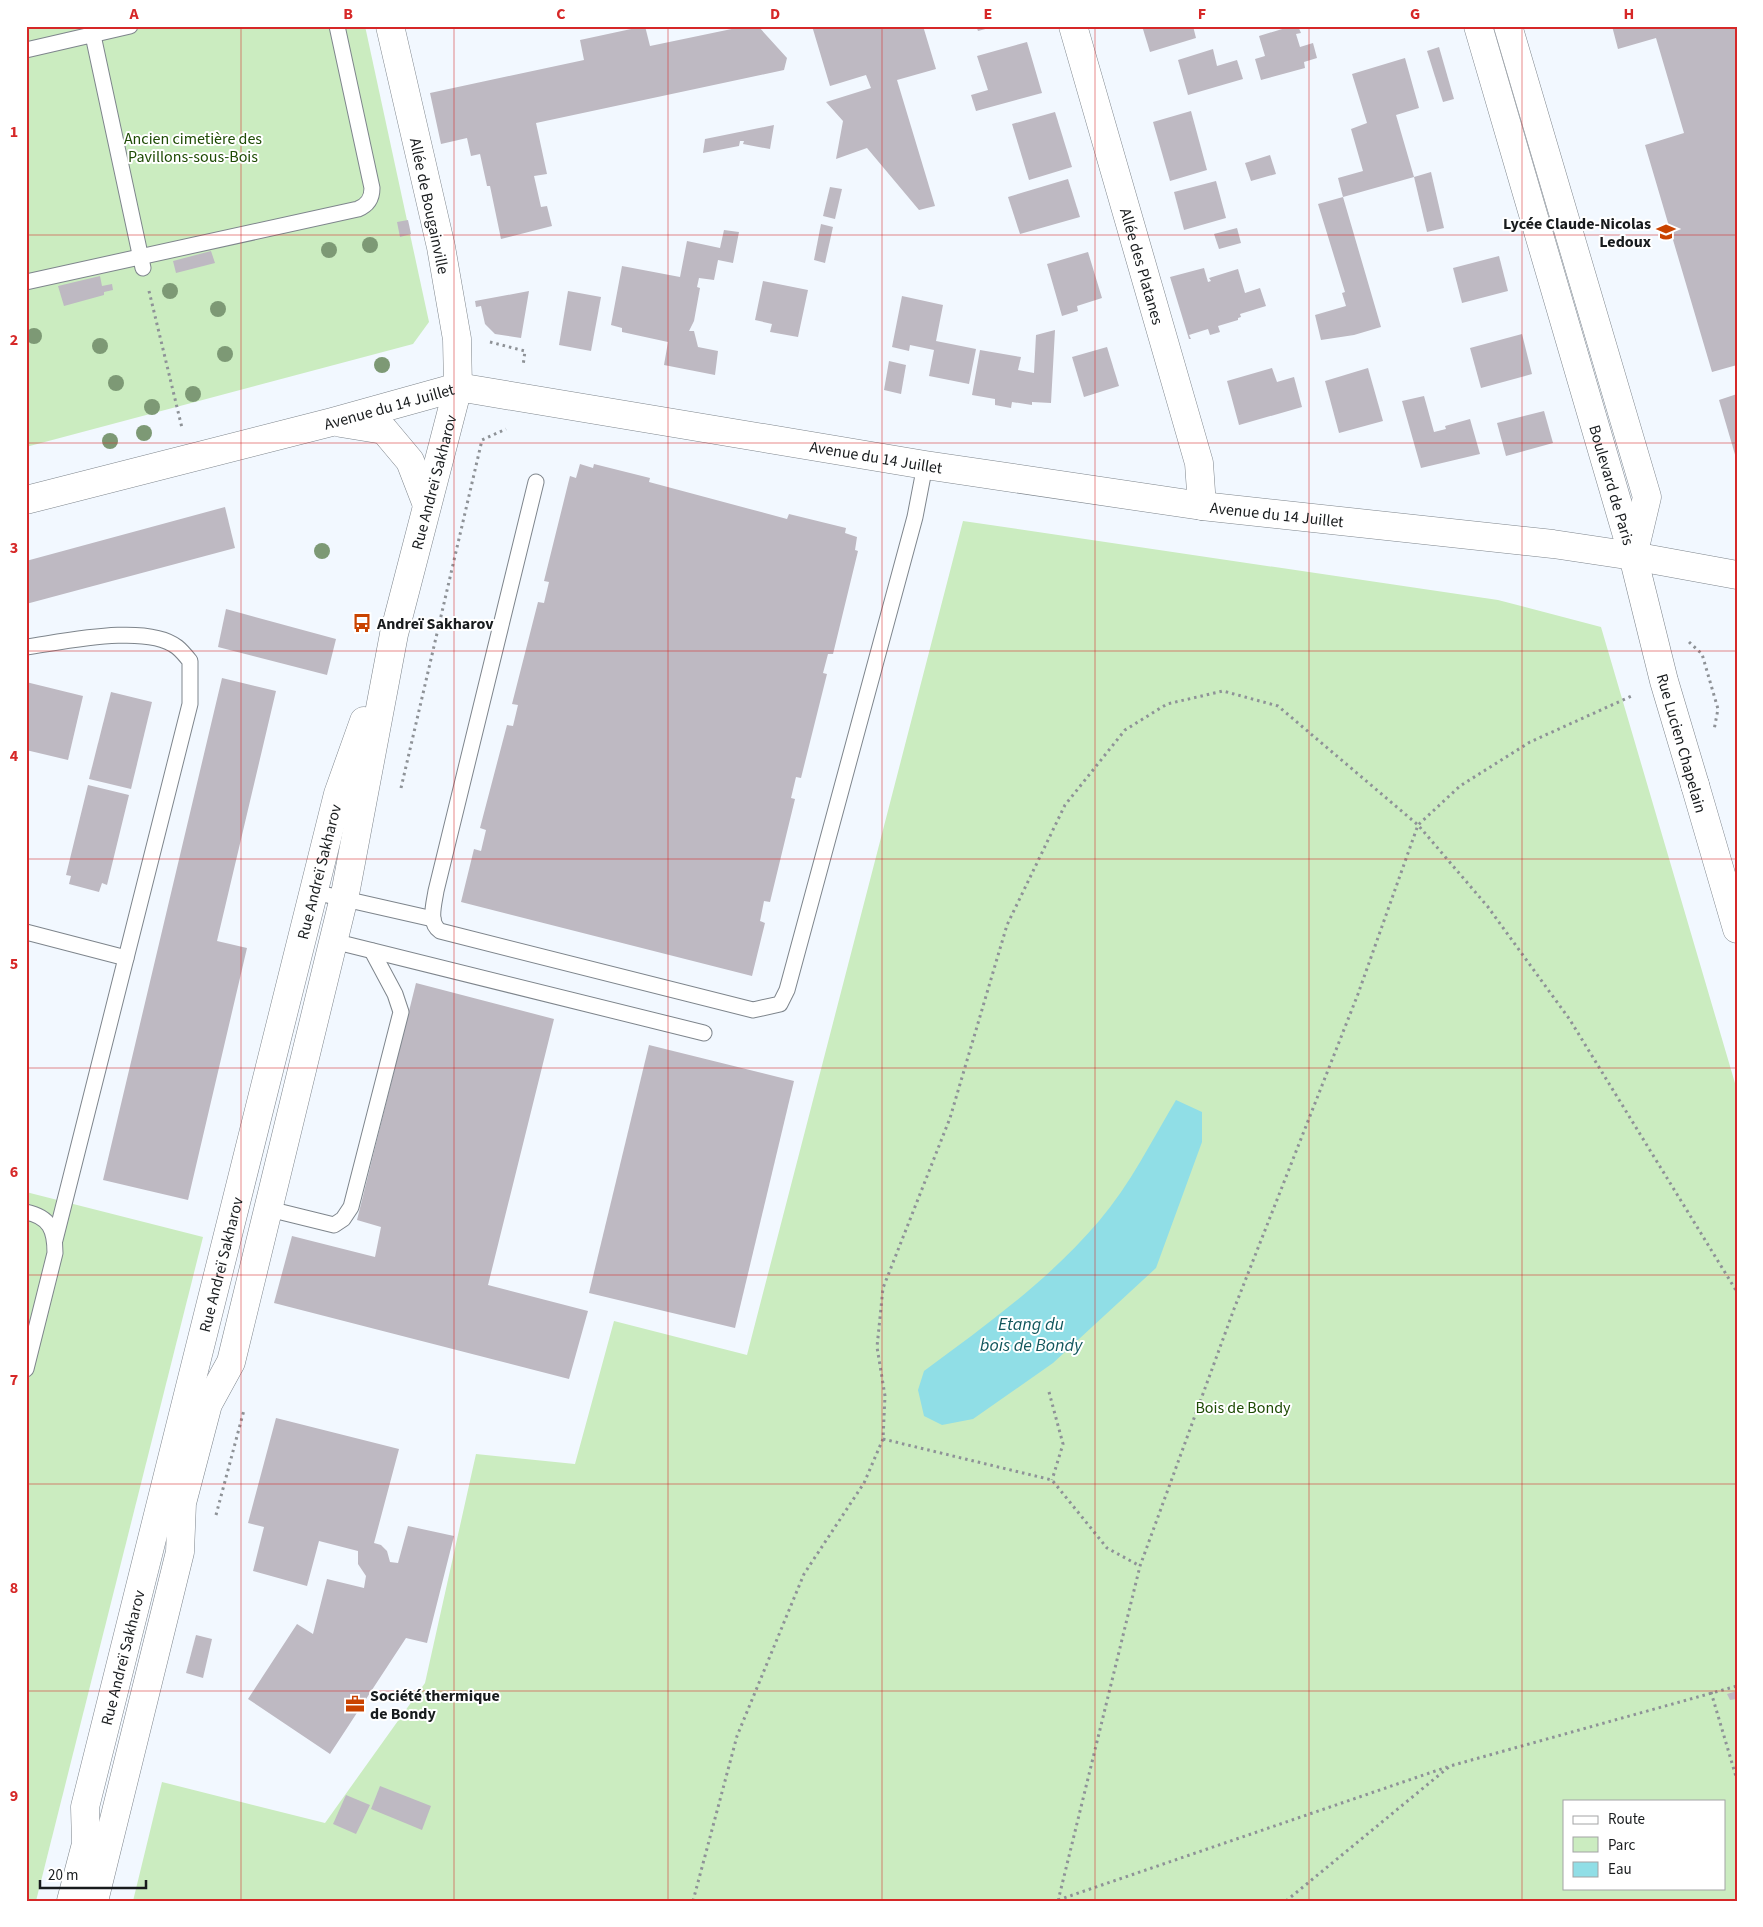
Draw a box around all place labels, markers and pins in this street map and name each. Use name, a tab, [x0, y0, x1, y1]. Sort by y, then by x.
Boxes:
place label: Lycée Claude-Nicolas Ledoux	[1503, 213, 1651, 253]
school or university icon: Lycée Claude-Nicolas Ledoux	[1655, 221, 1677, 243]
bus stop icon: Andreï Sakharov	[351, 612, 373, 634]
place label: Andreï Sakharov	[376, 613, 494, 635]
place label: Société thermique de Bondy	[370, 1685, 500, 1725]
office icon: Société thermique de Bondy	[344, 1693, 366, 1715]

